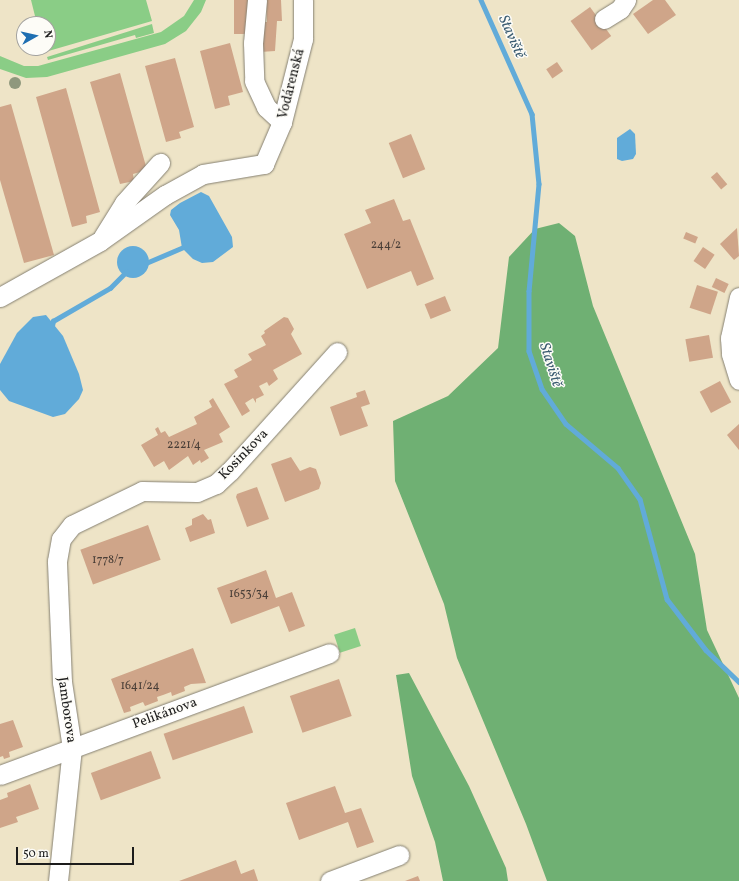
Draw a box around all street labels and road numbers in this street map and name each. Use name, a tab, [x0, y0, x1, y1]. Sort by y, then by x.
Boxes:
street label: Vodárenská	[275, 47, 309, 121]
street label: Kosinkova	[216, 426, 272, 484]
street label: Jamborova	[53, 676, 79, 744]
street label: Pelikánova	[130, 695, 200, 733]

